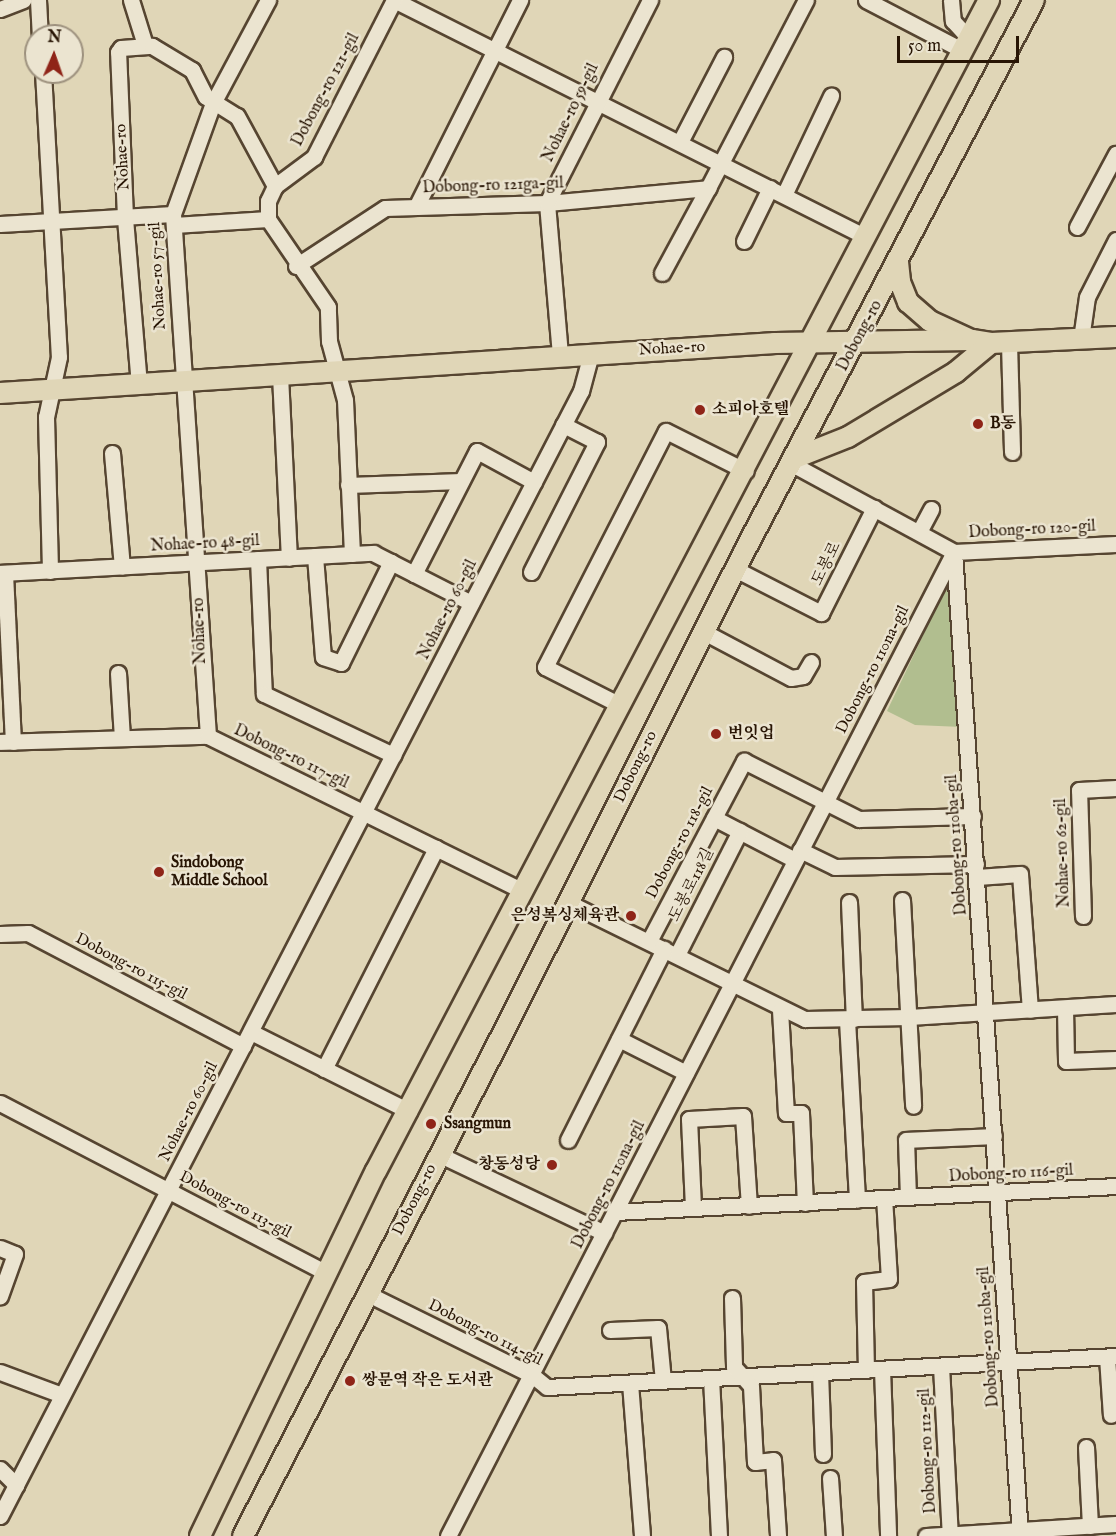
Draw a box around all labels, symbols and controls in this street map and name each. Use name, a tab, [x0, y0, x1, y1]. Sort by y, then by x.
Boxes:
north arrow	[24, 24, 84, 84]
scale bar	[900, 24, 1022, 62]
text: N	[47, 28, 62, 48]
street label: Dobong-ro 121-gil	[288, 30, 364, 150]
text: 50 m	[908, 35, 941, 58]
street label: Nohae-ro 59-gil	[539, 60, 603, 166]
street label: Nohae-ro	[112, 123, 134, 191]
street label: Dobong-ro 121ga-gil	[422, 174, 564, 198]
street label: Nohae-ro 57-gil	[146, 221, 170, 331]
street label: Dobong-ro	[833, 297, 887, 375]
street label: Nohae-ro	[638, 338, 706, 360]
place label: 소피아호텔	[712, 400, 789, 420]
marker: 소피아호텔	[693, 403, 707, 417]
place label: B동	[990, 414, 1016, 434]
marker: B동	[971, 417, 985, 431]
street label: Dobong-ro 120-gil	[968, 517, 1096, 543]
street label: Nohae-ro 48-gil	[150, 532, 260, 556]
street label: 도봉로	[808, 539, 846, 589]
street label: Nohae-ro 60-gil	[415, 557, 481, 663]
street label: Nohae-ro	[189, 597, 211, 665]
street label: Dobong-ro 110na-gil	[832, 603, 914, 737]
street label: Dobong-ro 117-gil	[230, 721, 352, 793]
place label: 번잇업	[728, 724, 774, 744]
marker: 번잇업	[709, 727, 723, 741]
street label: Dobong-ro	[610, 728, 662, 806]
street label: Dobong-ro 110ba-gil	[942, 774, 972, 916]
street label: Dobong-ro 118-gil	[642, 784, 718, 902]
street label: Nohae-ro 62-gil	[1052, 798, 1074, 908]
street label: 도봉로118길	[665, 845, 719, 925]
place label: Sindobong Middle School	[171, 853, 268, 891]
marker: Sindobong Middle School	[152, 865, 166, 879]
place label: 은성복싱체육관	[511, 906, 619, 926]
marker: 은성복싱체육관	[624, 909, 638, 923]
street label: Dobong-ro 115-gil	[72, 929, 190, 1005]
street label: Nohae-ro 60-gil	[156, 1059, 222, 1165]
place label: Ssangmun	[444, 1114, 511, 1134]
marker: Ssangmun	[422, 1115, 440, 1133]
street label: Dobong-ro 110na-gil	[568, 1118, 650, 1252]
place label: 창동성당	[478, 1155, 540, 1175]
marker: 창동성당	[545, 1158, 559, 1172]
street label: Dobong-ro	[389, 1161, 441, 1239]
street label: Dobong-ro 116-gil	[948, 1161, 1074, 1187]
street label: Dobong-ro 113-gil	[176, 1167, 294, 1243]
street label: Dobong-ro 110ba-gil	[974, 1266, 1004, 1408]
street label: Dobong-ro 114-gil	[425, 1296, 545, 1370]
place label: 쌍문역 작은 도서관	[362, 1371, 493, 1391]
marker: 쌍문역 작은 도서관	[343, 1374, 357, 1388]
street label: Dobong-ro 112-gil	[915, 1388, 941, 1514]

